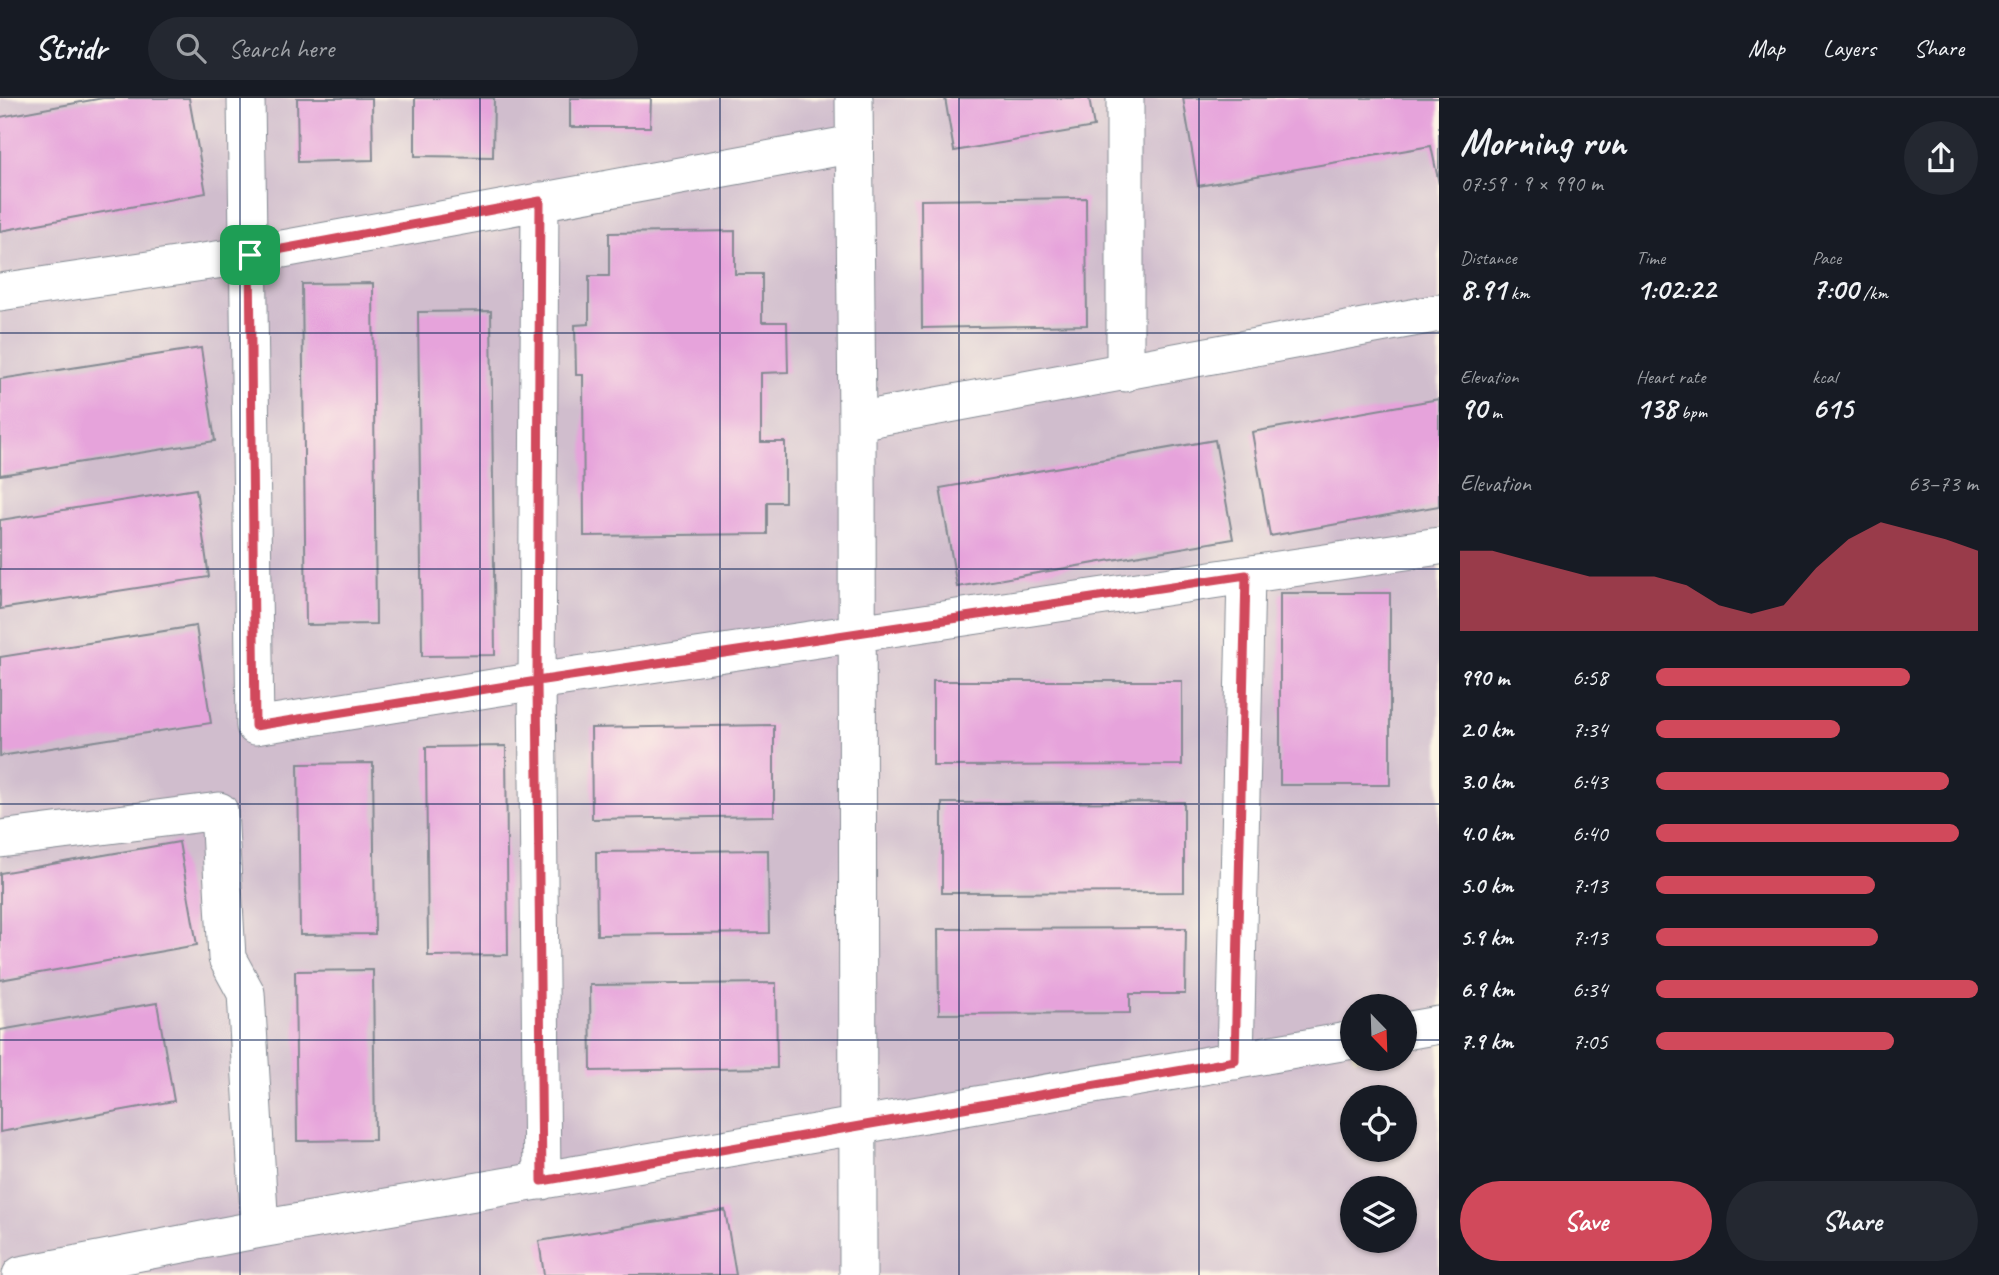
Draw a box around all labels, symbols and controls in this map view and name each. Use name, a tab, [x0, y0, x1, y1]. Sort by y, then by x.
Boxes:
search box	[148, 17, 638, 80]
text: Stridr	[35, 27, 106, 69]
icon: search	[172, 29, 210, 67]
text: Search here	[228, 32, 334, 65]
text: Map	[1748, 33, 1785, 63]
text: Layers	[1823, 33, 1876, 63]
text: Share	[1914, 33, 1964, 63]
text: Morning run	[1460, 119, 1626, 166]
button: share	[1904, 121, 1978, 195]
text: 07:59 · 9 × 990 m	[1460, 169, 1603, 198]
pin	[220, 225, 280, 285]
icon: arrive	[231, 236, 269, 274]
text: Distance	[1460, 246, 1517, 270]
text: Time	[1636, 246, 1665, 270]
text: Pace	[1812, 246, 1841, 270]
text: 8.91	[1460, 270, 1506, 308]
text: 1:02:22	[1636, 270, 1715, 308]
text: 7:00	[1812, 270, 1858, 308]
text: km	[1506, 281, 1529, 305]
text: /km	[1858, 281, 1888, 305]
text: Elevation	[1460, 365, 1518, 389]
text: Heart rate	[1636, 365, 1705, 389]
text: kcal	[1812, 365, 1837, 389]
text: 90	[1460, 389, 1487, 427]
text: 138	[1636, 389, 1677, 427]
text: 615	[1812, 389, 1853, 427]
text: m	[1487, 400, 1502, 424]
text: bpm	[1677, 400, 1707, 424]
text: Elevation	[1460, 469, 1531, 498]
text: 63–73 m	[1908, 469, 1978, 498]
text: 990 m	[1460, 663, 1509, 692]
text: 6:58	[1572, 663, 1608, 692]
text: 2.0 km	[1460, 715, 1514, 744]
text: 7:34	[1572, 715, 1608, 744]
text: 3.0 km	[1460, 767, 1514, 796]
text: 6:43	[1572, 767, 1608, 796]
text: 4.0 km	[1460, 819, 1514, 848]
text: 6:40	[1572, 819, 1608, 848]
text: 5.0 km	[1460, 871, 1513, 900]
text: 7:13	[1572, 871, 1608, 900]
text: 5.9 km	[1460, 923, 1513, 952]
text: 7:13	[1572, 923, 1608, 952]
text: 6.9 km	[1460, 975, 1514, 1004]
text: 6:34	[1572, 975, 1608, 1004]
north arrow	[1340, 994, 1418, 1071]
map controls	[1340, 994, 1417, 1253]
text: 7.9 km	[1460, 1027, 1513, 1056]
text: 7:05	[1572, 1027, 1608, 1056]
button: locate	[1340, 1085, 1417, 1162]
button: layers	[1340, 1176, 1417, 1253]
button: Save	[1460, 1181, 1712, 1261]
button: Share	[1726, 1181, 1978, 1261]

